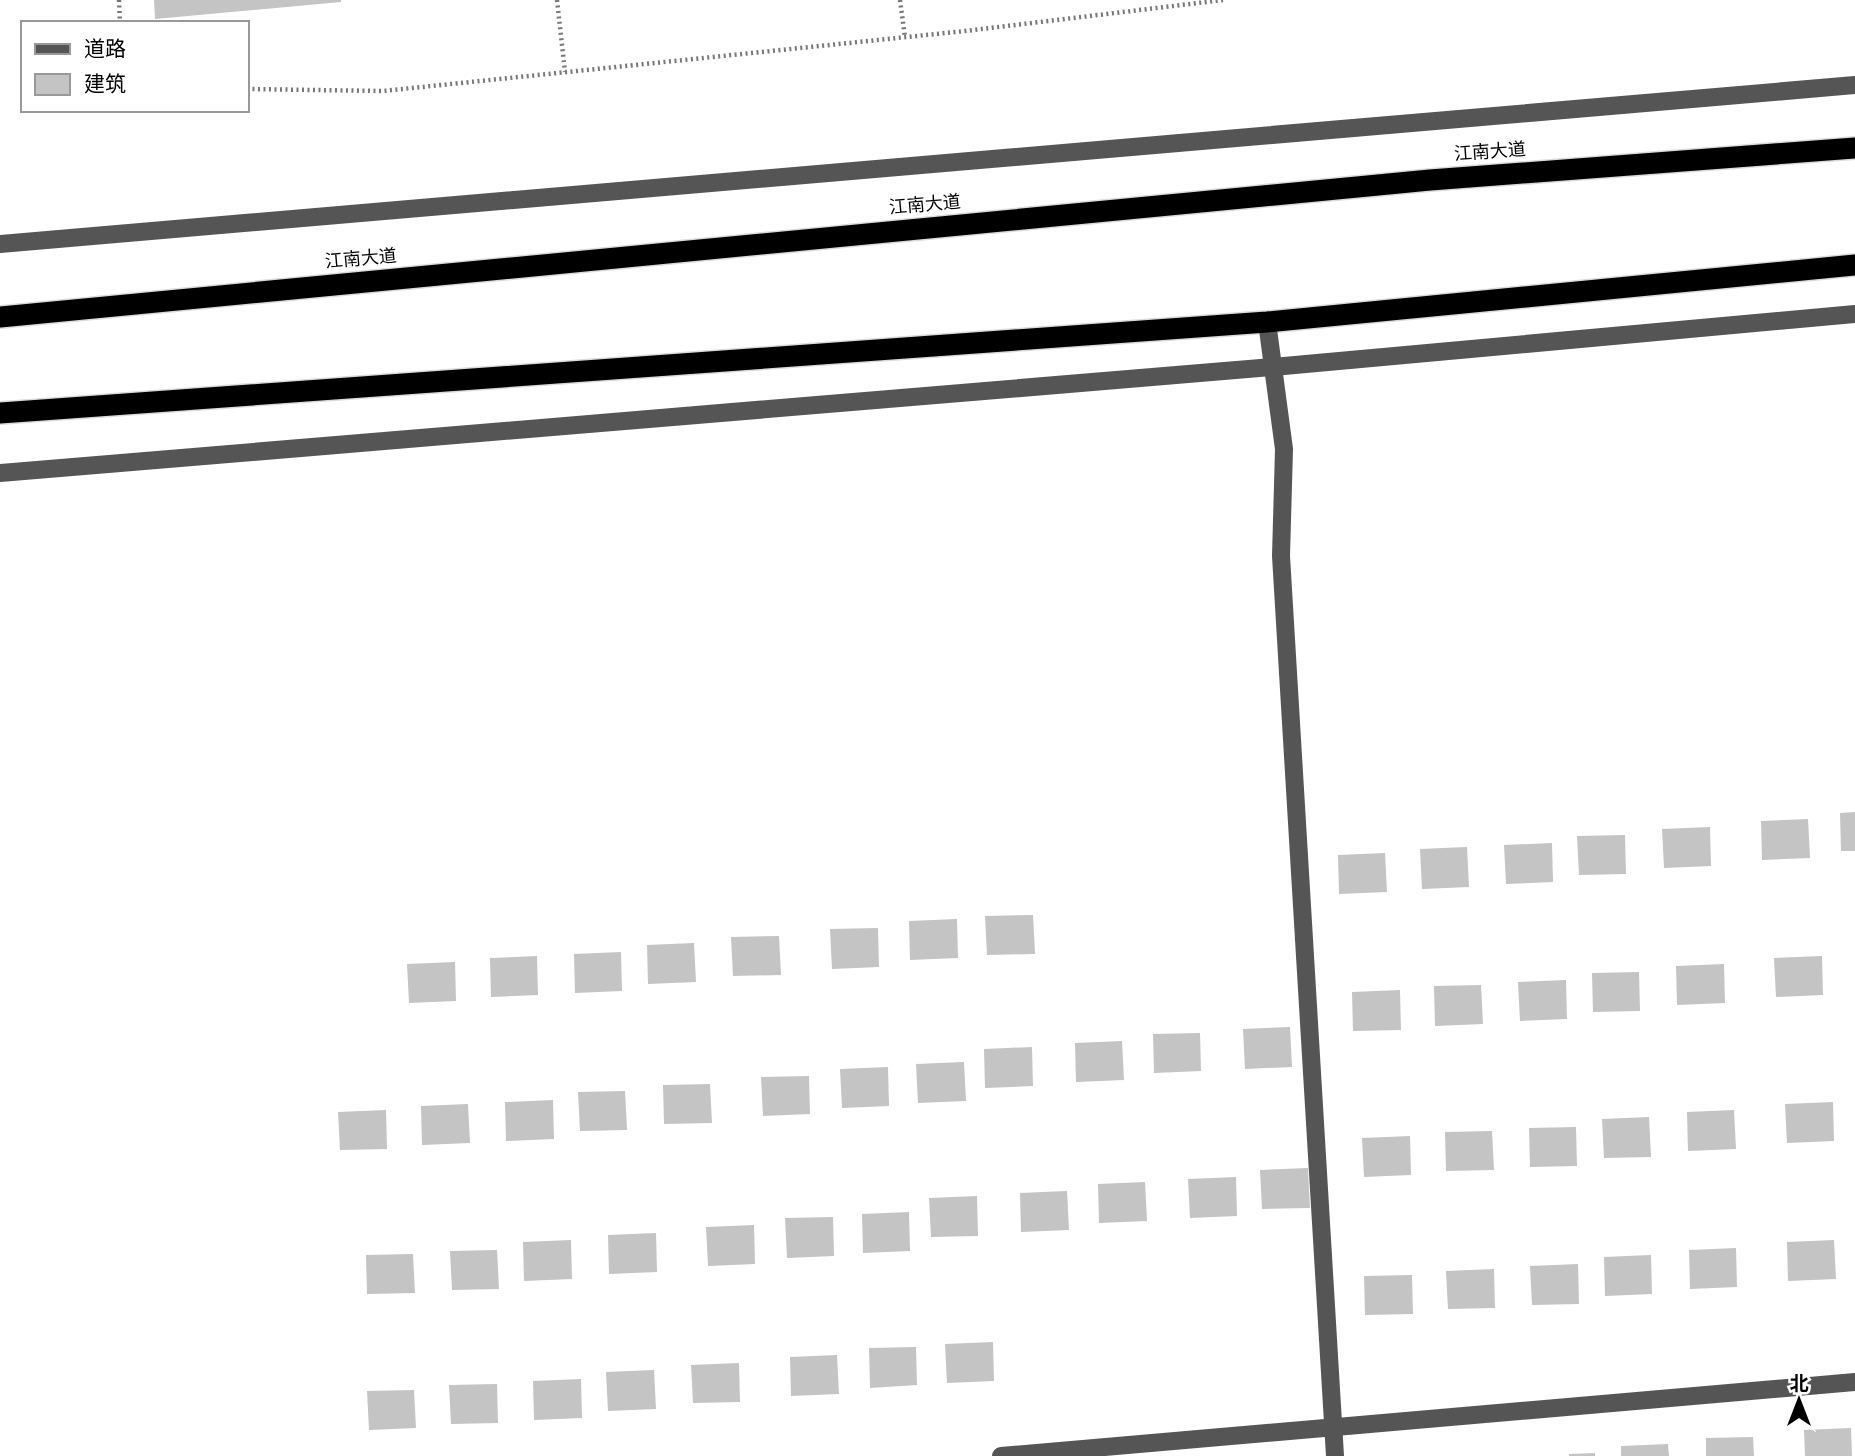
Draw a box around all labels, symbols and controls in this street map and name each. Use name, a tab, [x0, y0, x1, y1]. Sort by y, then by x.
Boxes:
legend	[21, 21, 248, 112]
text: 道路	[84, 37, 126, 64]
text: 建筑	[84, 72, 126, 99]
street label: 江南大道	[1453, 139, 1527, 167]
street label: 江南大道	[888, 191, 962, 221]
street label: 江南大道	[324, 245, 398, 275]
north arrow	[1764, 1365, 1834, 1435]
text: 北	[1789, 1373, 1809, 1397]

